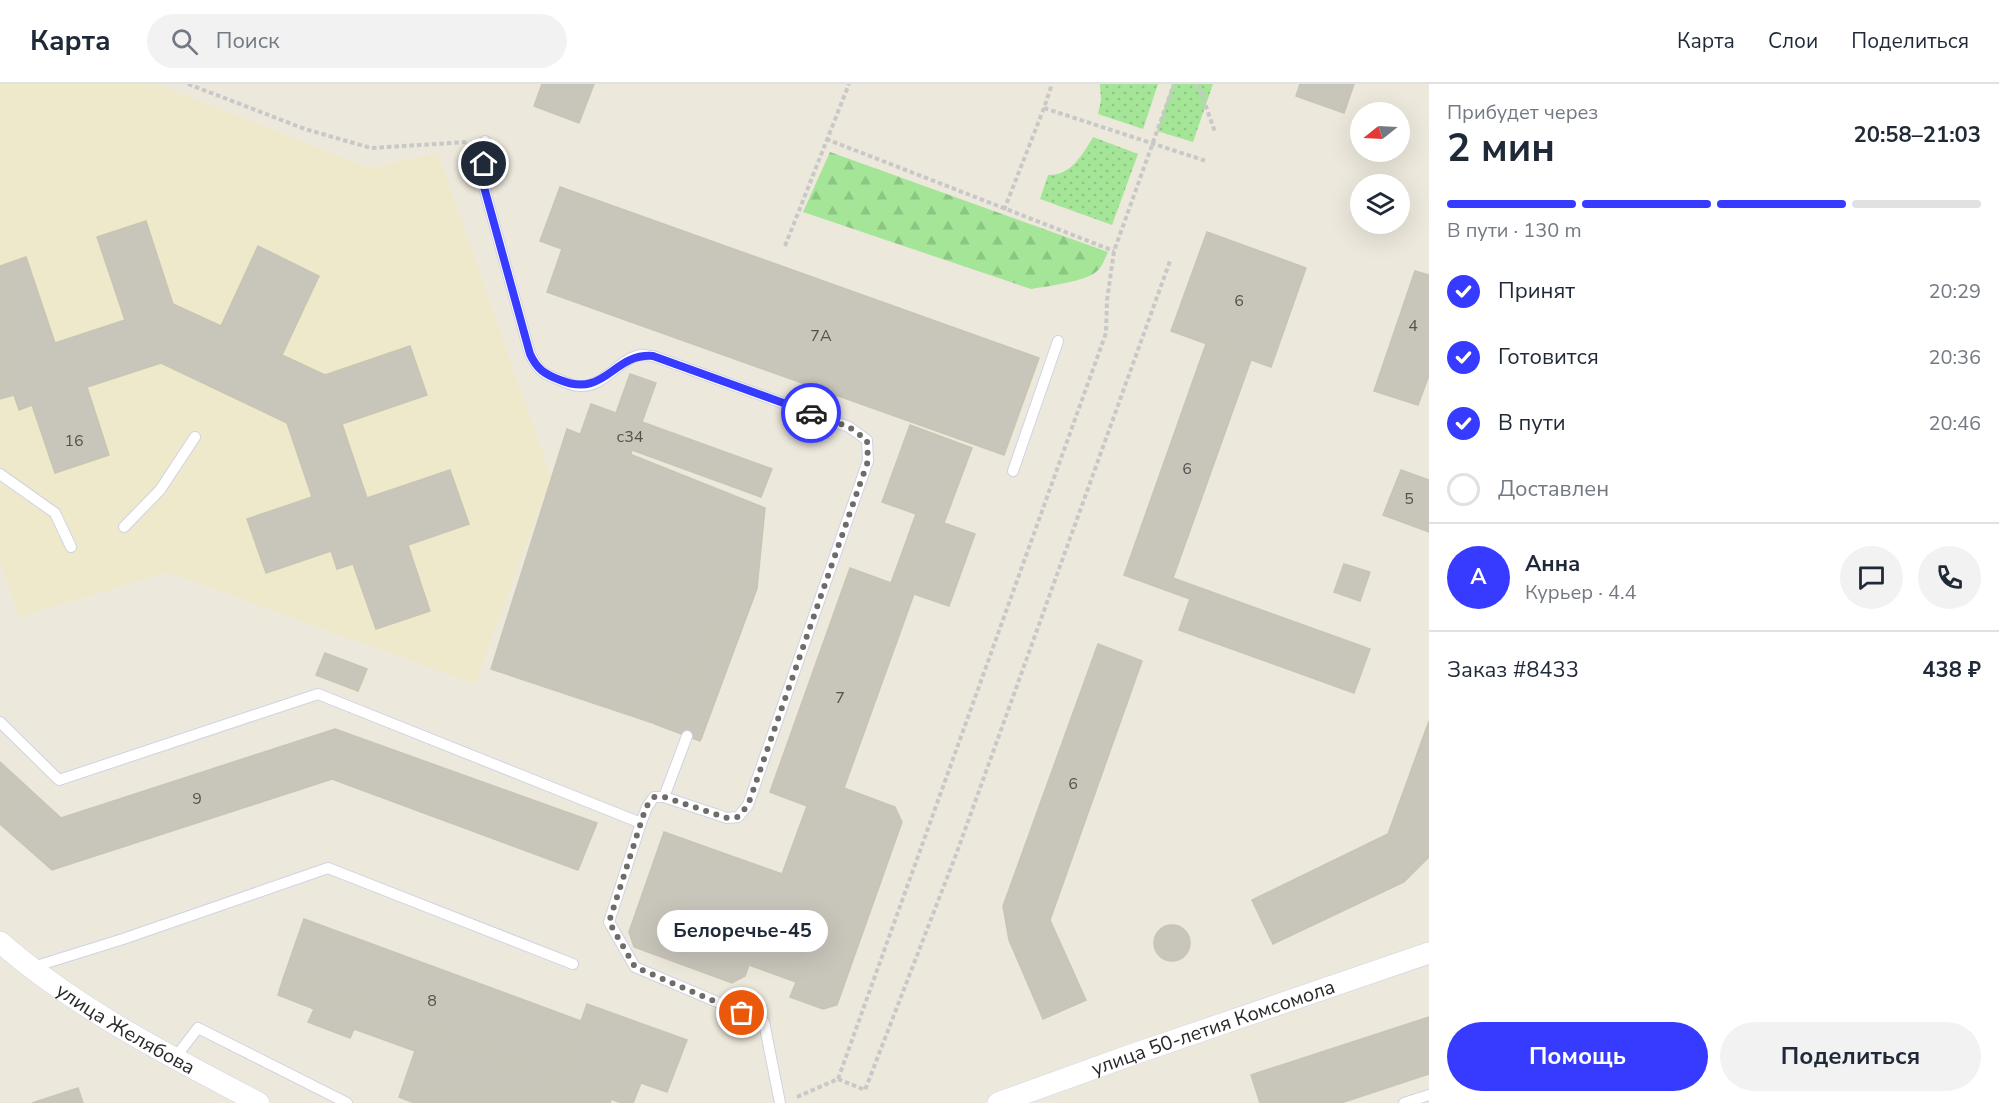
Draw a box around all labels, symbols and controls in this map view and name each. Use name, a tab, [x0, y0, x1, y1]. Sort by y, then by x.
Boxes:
search box	[147, 14, 567, 68]
text: Карта	[30, 22, 111, 60]
icon: search	[168, 25, 201, 58]
text: Поиск	[216, 26, 280, 56]
text: Карта	[1677, 27, 1735, 55]
text: Слои	[1768, 27, 1818, 55]
text: Поделиться	[1851, 27, 1969, 55]
text: Прибудет через	[1447, 99, 1598, 126]
north arrow	[1350, 102, 1410, 162]
map controls	[1350, 102, 1410, 234]
text: 20:58–21:03	[1853, 120, 1981, 150]
text: 2 мин	[1447, 122, 1555, 175]
pin	[458, 138, 509, 189]
icon: home	[467, 147, 500, 180]
button: layers	[1350, 174, 1410, 234]
text: В пути · 130 m	[1447, 217, 1582, 244]
icon: check	[1447, 275, 1480, 308]
text: Принят	[1498, 276, 1575, 306]
text: 20:29	[1928, 278, 1981, 305]
house number: 6	[1234, 290, 1244, 312]
house number: 4	[1408, 315, 1418, 337]
house number: 7А	[810, 325, 832, 347]
icon: check	[1447, 341, 1480, 374]
text: Готовится	[1498, 342, 1599, 372]
text: 20:36	[1928, 344, 1981, 371]
courier	[781, 383, 841, 443]
icon: car	[795, 397, 828, 430]
icon: check	[1447, 407, 1480, 440]
text: В пути	[1498, 408, 1566, 438]
text: 20:46	[1928, 410, 1981, 437]
house number: с34	[617, 426, 644, 448]
house number: 16	[64, 430, 84, 452]
house number: 6	[1182, 458, 1192, 480]
text: Доставлен	[1498, 474, 1609, 504]
house number: 5	[1404, 488, 1414, 510]
button: chat	[1840, 546, 1903, 609]
button: phone	[1918, 546, 1981, 609]
text: Анна	[1525, 549, 1580, 579]
text: А	[1470, 562, 1487, 592]
text: Курьер · 4.4	[1525, 579, 1637, 606]
text: Заказ #8433	[1447, 655, 1579, 685]
text: 438 ₽	[1922, 655, 1981, 685]
house number: 7	[835, 687, 845, 709]
house number: 6	[1068, 773, 1078, 795]
house number: 9	[192, 788, 202, 810]
callout: Белоречье-45	[656, 911, 828, 953]
text: Белоречье-45	[673, 917, 812, 944]
street label: улица 50-летия Комсомола	[1088, 973, 1339, 1082]
street label: улица Желябова	[50, 977, 200, 1081]
pin	[716, 987, 767, 1038]
house number: 8	[427, 990, 437, 1012]
icon: bag	[725, 996, 758, 1029]
button: Помощь	[1447, 1022, 1708, 1091]
button: Поделиться	[1720, 1022, 1981, 1091]

